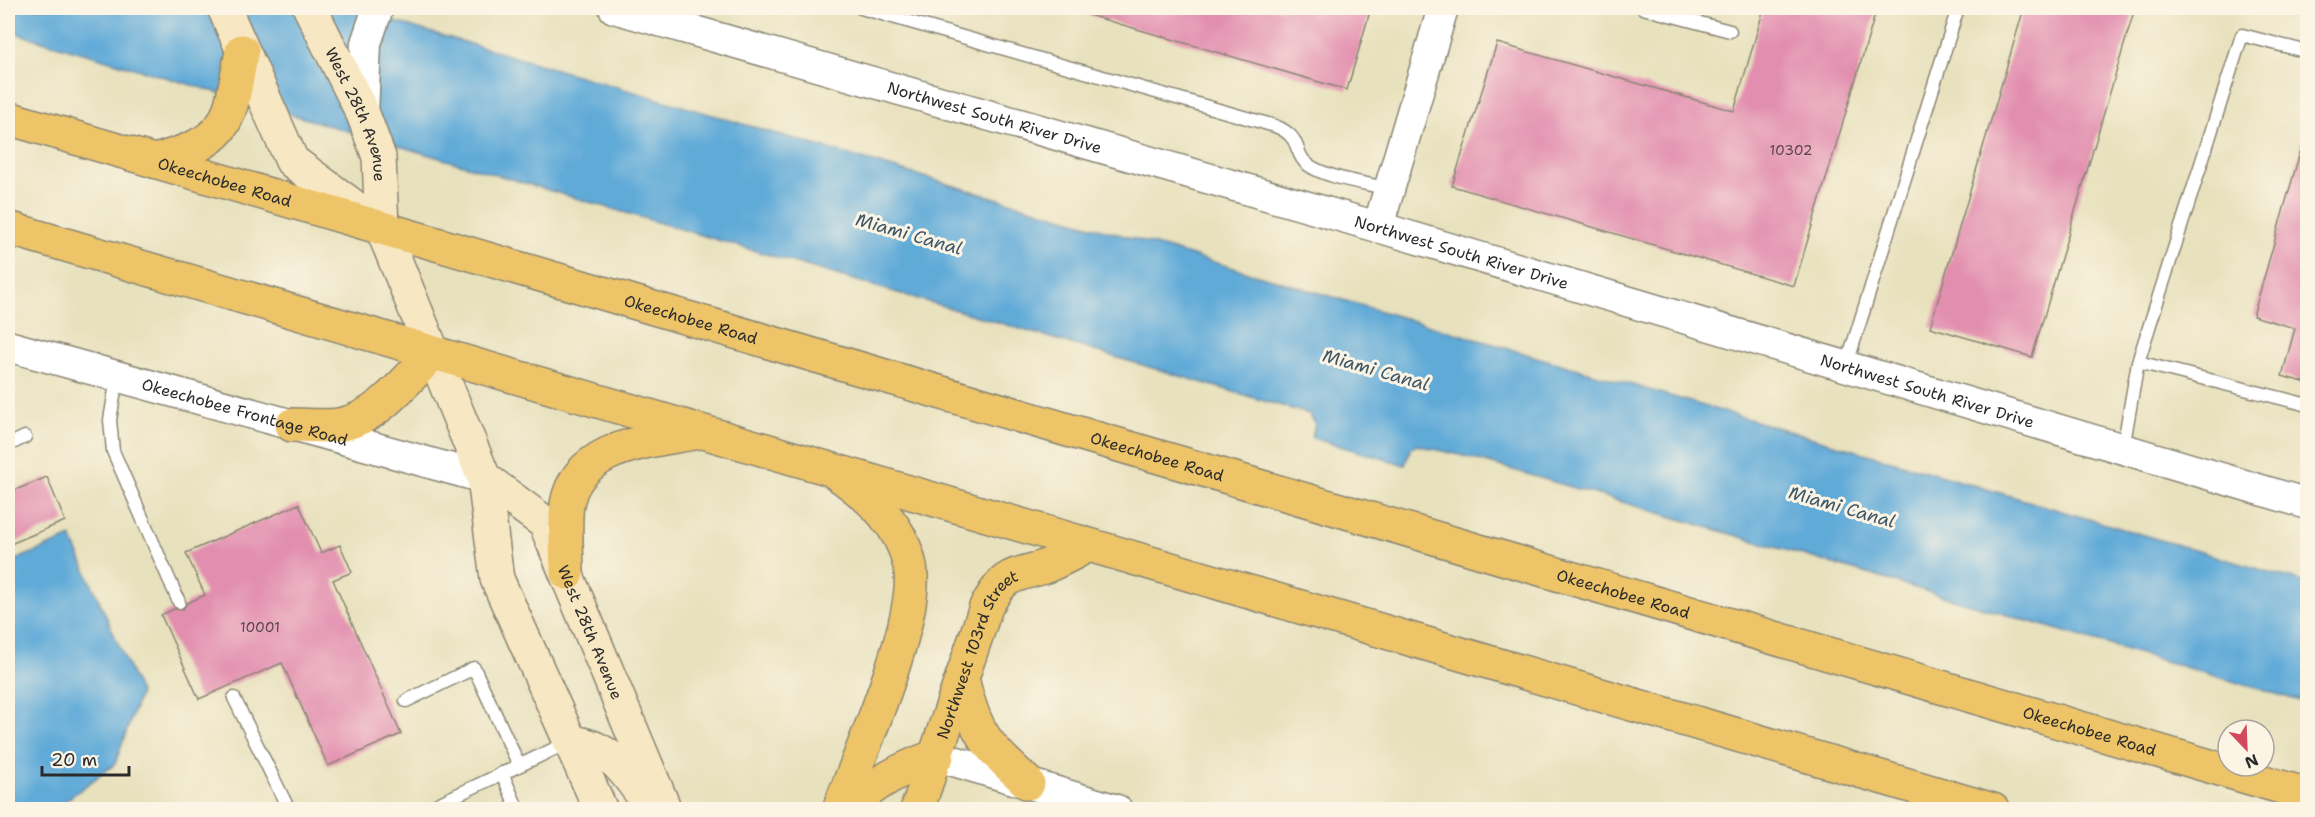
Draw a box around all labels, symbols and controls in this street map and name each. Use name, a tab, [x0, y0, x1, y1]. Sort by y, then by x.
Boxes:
street label: West 28th Avenue	[321, 44, 391, 182]
street label: Northwest South River Drive	[885, 76, 1104, 158]
house number: 10302	[1770, 141, 1812, 159]
street label: Okeechobee Road	[156, 152, 294, 211]
water label: Miami Canal	[853, 207, 965, 261]
street label: Northwest South River Drive	[1352, 210, 1571, 294]
street label: Okeechobee Road	[622, 289, 760, 349]
water label: Miami Canal	[1320, 343, 1432, 397]
street label: Northwest South River Drive	[1818, 349, 2037, 432]
street label: Okeechobee Frontage Road	[140, 373, 351, 450]
street label: Okeechobee Road	[1088, 427, 1226, 486]
water label: Miami Canal	[1786, 480, 1898, 534]
street label: West 28th Avenue	[553, 562, 628, 703]
street label: Okeechobee Road	[1554, 564, 1693, 623]
street label: Northwest 103rd Street	[931, 565, 1021, 742]
house number: 10001	[240, 618, 280, 636]
street label: Okeechobee Road	[2020, 701, 2159, 760]
north arrow	[2216, 718, 2276, 778]
scale bar	[42, 739, 129, 777]
text: 20 m	[51, 748, 97, 772]
text: N	[2242, 749, 2262, 773]

